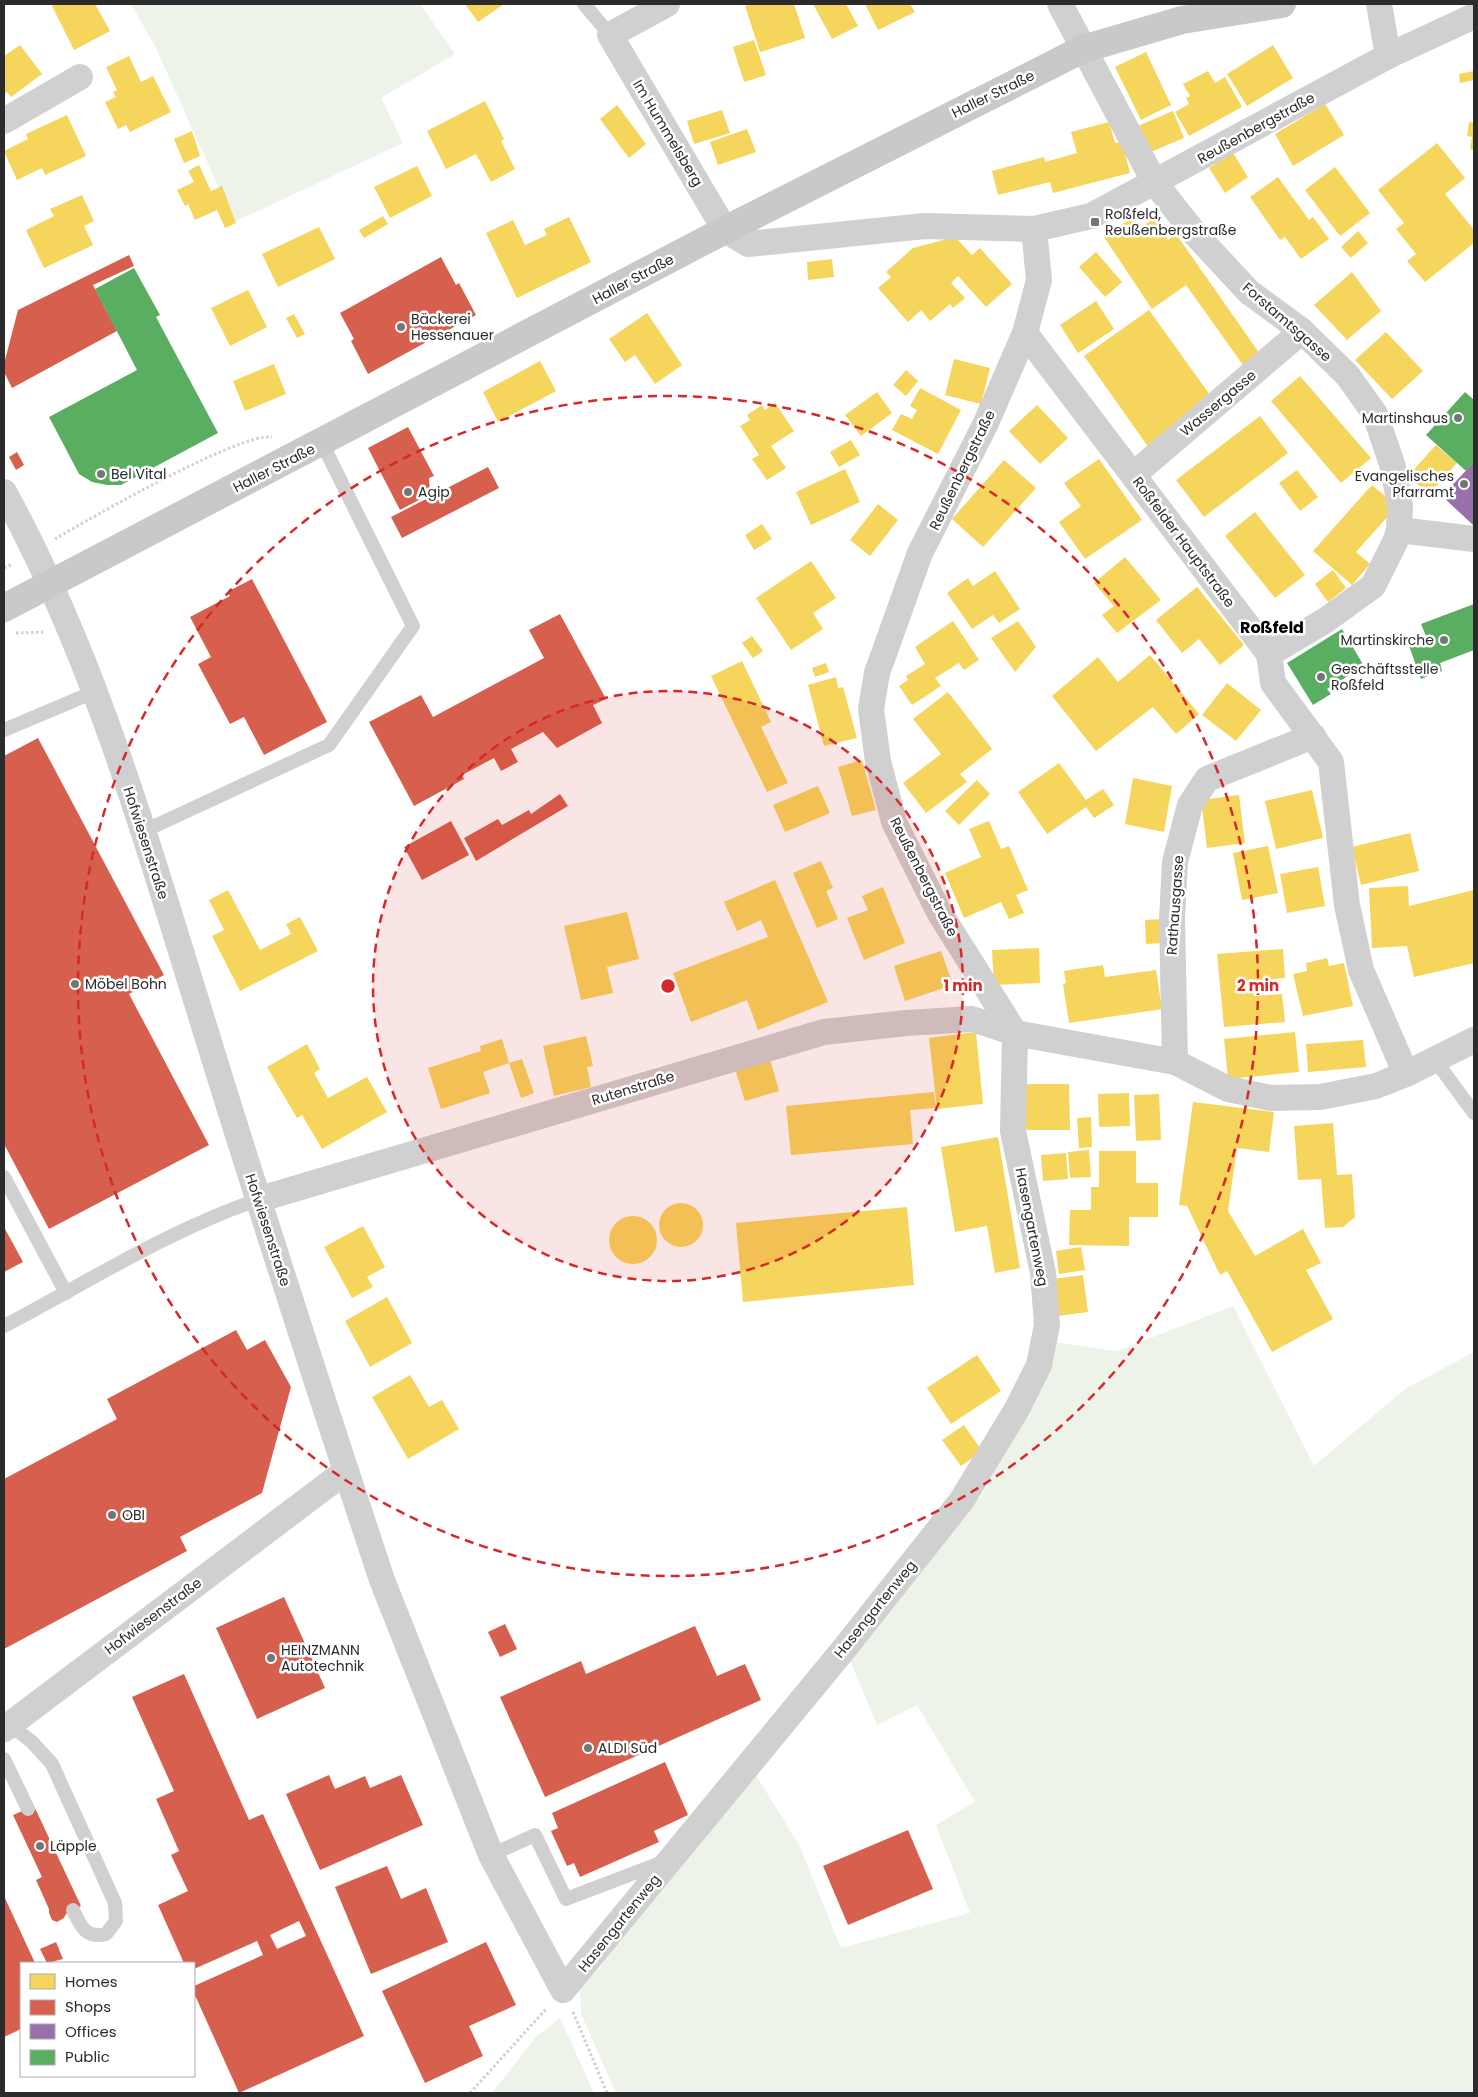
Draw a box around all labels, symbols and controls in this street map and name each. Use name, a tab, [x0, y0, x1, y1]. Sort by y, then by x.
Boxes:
street label: Haller Straße	[948, 65, 1038, 123]
street label: Im Hummelsberg	[628, 76, 708, 190]
street label: Reußenbergstraße	[1194, 87, 1319, 169]
place label: Roßfeld, Reußenbergstraße	[1105, 204, 1237, 240]
marker: Roßfeld, Reußenbergstraße	[1089, 216, 1101, 228]
street label: Haller Straße	[589, 249, 678, 309]
street label: Forstamtsgasse	[1238, 278, 1336, 367]
place label: Bäckerei Hessenauer	[411, 309, 494, 345]
marker: Bäckerei Hessenauer	[395, 321, 407, 333]
street label: Wassergasse	[1176, 365, 1261, 441]
street label: Reußenbergstraße	[924, 406, 1000, 533]
place label: Martinshaus	[1362, 408, 1448, 428]
marker: Martinshaus	[1452, 412, 1464, 424]
street label: Haller Straße	[229, 439, 319, 497]
place label: Bel Vital	[111, 464, 166, 484]
place label: Evangelisches Pfarramt	[1355, 466, 1454, 502]
marker: Bel Vital	[95, 468, 107, 480]
street label: Roßfelder Hauptstraße	[1128, 473, 1240, 612]
marker: Evangelisches Pfarramt	[1458, 478, 1470, 490]
place label: Agip	[418, 482, 450, 502]
marker: Agip	[402, 486, 414, 498]
district label: Roßfeld	[1240, 616, 1304, 639]
place label: Martinskirche	[1340, 630, 1434, 650]
marker: Martinskirche	[1438, 634, 1450, 646]
place label: Geschäftsstelle Roßfeld	[1331, 659, 1439, 695]
marker: Geschäftsstelle Roßfeld	[1315, 671, 1327, 683]
street label: Hofwiesenstraße	[118, 784, 174, 902]
street label: Reußenbergstraße	[885, 814, 963, 940]
street label: Rathausgasse	[1162, 854, 1188, 956]
place label: Möbel Bohn	[85, 974, 167, 994]
text: 1 min	[943, 975, 983, 996]
text: 2 min	[1237, 975, 1279, 996]
centre of rings	[659, 977, 677, 995]
marker: Möbel Bohn	[69, 978, 81, 990]
street label: Rutenstraße	[589, 1066, 677, 1110]
street label: Hasengartenweg	[1011, 1166, 1053, 1288]
street label: Hofwiesenstraße	[240, 1171, 296, 1289]
place label: OBI	[122, 1505, 145, 1525]
marker: OBI	[106, 1509, 118, 1521]
street label: Hasengartenweg	[829, 1556, 921, 1662]
street label: Hofwiesenstraße	[100, 1573, 206, 1659]
place label: HEINZMANN Autotechnik	[281, 1640, 365, 1676]
marker: HEINZMANN Autotechnik	[265, 1652, 277, 1664]
place label: ALDI Süd	[598, 1738, 657, 1758]
marker: ALDI Süd	[582, 1742, 594, 1754]
place label: Läpple	[50, 1836, 97, 1856]
marker: Läpple	[34, 1840, 46, 1852]
street label: Hasengartenweg	[573, 1870, 665, 1976]
legend	[20, 1962, 195, 2077]
text: Homes	[65, 1971, 118, 1992]
text: Shops	[65, 1996, 111, 2017]
text: Offices	[65, 2021, 117, 2042]
text: Public	[65, 2046, 110, 2067]

